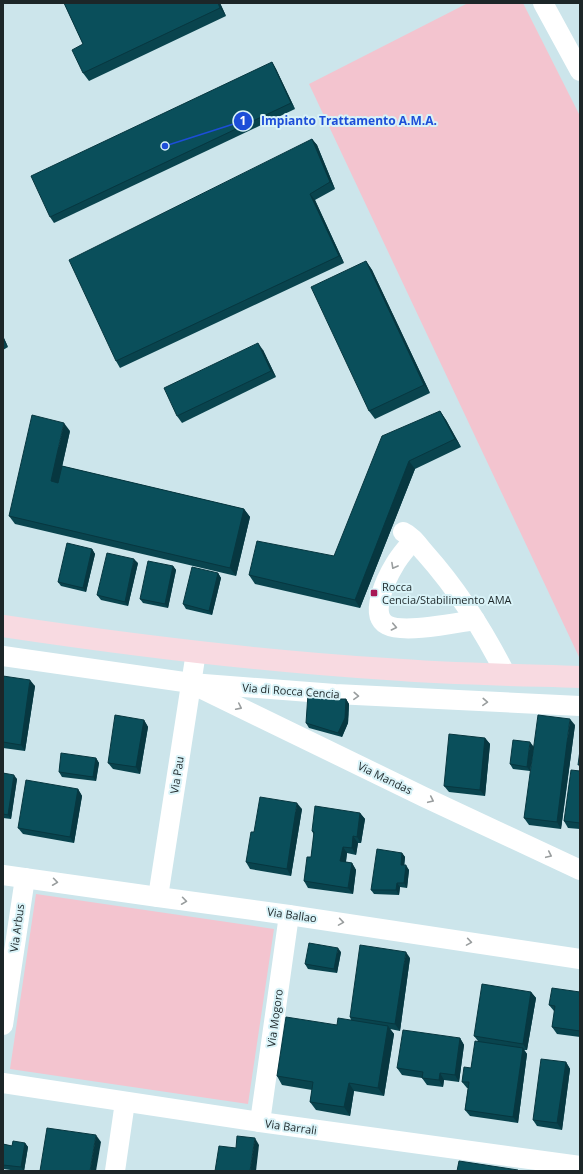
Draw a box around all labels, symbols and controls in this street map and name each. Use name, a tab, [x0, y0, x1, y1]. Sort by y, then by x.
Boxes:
callout: Impianto Trattamento A.M.A.	[233, 109, 445, 133]
text: 1	[240, 112, 246, 129]
text: Impianto Trattamento A.M.A.	[261, 112, 437, 129]
one-way arrow	[391, 562, 399, 570]
place label: Rocca Cencia/Stabilimento AMA	[382, 579, 512, 607]
marker: Rocca Cencia/Stabilimento AMA	[369, 588, 379, 598]
one-way arrow	[391, 622, 398, 630]
street label: Via di Rocca Cencia	[242, 680, 340, 701]
one-way arrow	[353, 691, 359, 700]
one-way arrow	[482, 698, 488, 706]
one-way arrow	[234, 702, 242, 709]
street label: Via Pau	[166, 755, 187, 795]
street label: Via Mandas	[355, 758, 415, 797]
one-way arrow	[427, 795, 435, 803]
one-way arrow	[545, 850, 552, 858]
one-way arrow	[52, 877, 59, 886]
one-way arrow	[181, 896, 187, 905]
street label: Via Arbus	[6, 903, 27, 953]
street label: Via Ballao	[266, 904, 318, 925]
one-way arrow	[338, 918, 344, 926]
one-way arrow	[466, 937, 472, 946]
street label: Via Mogoro	[263, 988, 286, 1048]
street label: Via Barrali	[264, 1115, 318, 1138]

